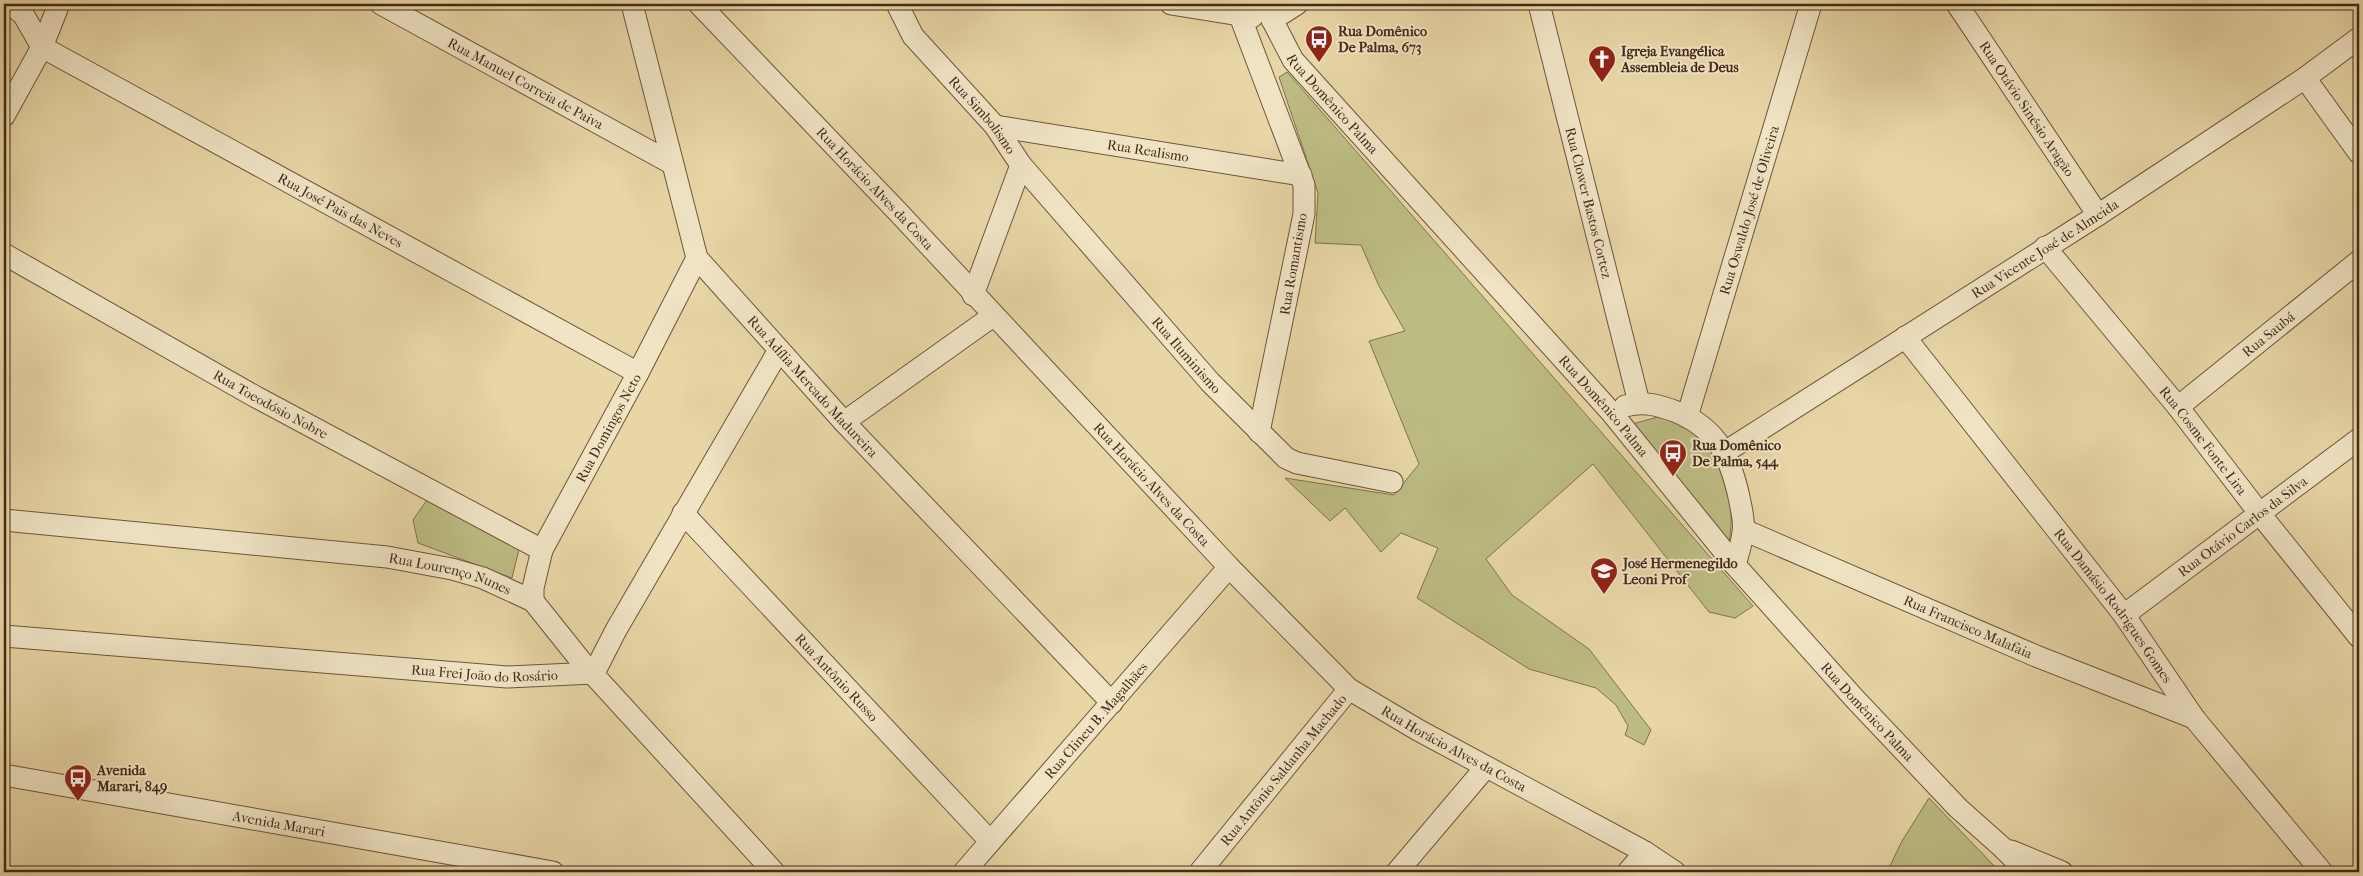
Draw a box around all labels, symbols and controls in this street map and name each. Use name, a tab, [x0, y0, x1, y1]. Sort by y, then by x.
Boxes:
place label: Rua Domênico De Palma, 673	[1338, 23, 1427, 56]
bus stop icon: Rua Domênico De Palma, 673	[1304, 24, 1334, 63]
street label: Rua Manuel Correia de Paiva	[445, 34, 607, 133]
street label: Rua Otávio Sinésio Aragão	[1975, 38, 2078, 180]
place label: Igreja Evangélica Assembleia de Deus	[1620, 43, 1739, 76]
church icon: Igreja Evangélica Assembleia de Deus	[1587, 44, 1617, 83]
street label: Rua Domênico Palma	[1282, 51, 1382, 158]
street label: Rua Simbolismo	[945, 73, 1019, 157]
street label: Rua Oswaldo José de Oliveira	[1716, 123, 1783, 297]
street label: Rua Horácio Alves da Costa	[812, 124, 937, 254]
street label: Rua Clower Bastos Cortez	[1561, 126, 1615, 280]
street label: Rua Realismo	[1106, 136, 1190, 166]
street label: Rua José Pais das Neves	[275, 170, 406, 252]
street label: Rua Vicente José de Almeida	[1968, 196, 2122, 302]
street label: Rua Romantismo	[1276, 212, 1311, 317]
street label: Rua Saubá	[2239, 308, 2299, 361]
street label: Rua Adília Mercado Madureira	[744, 312, 882, 462]
street label: Rua Iluminismo	[1148, 313, 1224, 397]
street label: Rua Domênico Palma	[1555, 352, 1652, 461]
street label: Rua Toeodósio Nobre	[210, 366, 331, 443]
street label: Rua Domingos Neto	[572, 371, 645, 485]
street label: Rua Cosme Fonte Lira	[2155, 383, 2251, 499]
street label: Rua Horácio Alves da Costa	[1090, 419, 1214, 550]
place label: Rua Domênico De Palma, 544	[1692, 437, 1781, 470]
bus stop icon: Rua Domênico De Palma, 544	[1658, 438, 1688, 477]
street label: Rua Otávio Carlos da Silva	[2175, 472, 2311, 581]
street label: Rua Damásio Rodrigues Gomes	[2050, 525, 2176, 686]
street label: Rua Lourenço Nunes	[387, 549, 514, 599]
place label: José Hermenegildo Leoni Prof	[1621, 555, 1738, 588]
school or university icon: José Hermenegildo Leoni Prof	[1589, 556, 1619, 595]
street label: Rua Francisco Malafaia	[1901, 592, 2035, 663]
street label: Rua Antônio Russo	[791, 630, 882, 725]
street label: Rua Clineu B. Magalhães	[1041, 659, 1152, 782]
street label: Rua Domênico Palma	[1817, 659, 1918, 765]
street label: Rua Frei João do Rosário	[410, 661, 558, 686]
street label: Rua Antônio Saldanha Machado	[1217, 691, 1350, 849]
street label: Rua Horácio Alves da Costa	[1378, 702, 1530, 796]
place label: Avenida Marari, 849	[96, 762, 167, 795]
bus stop icon: Avenida Marari, 849	[63, 763, 93, 802]
street label: Avenida Marari	[230, 807, 326, 841]

